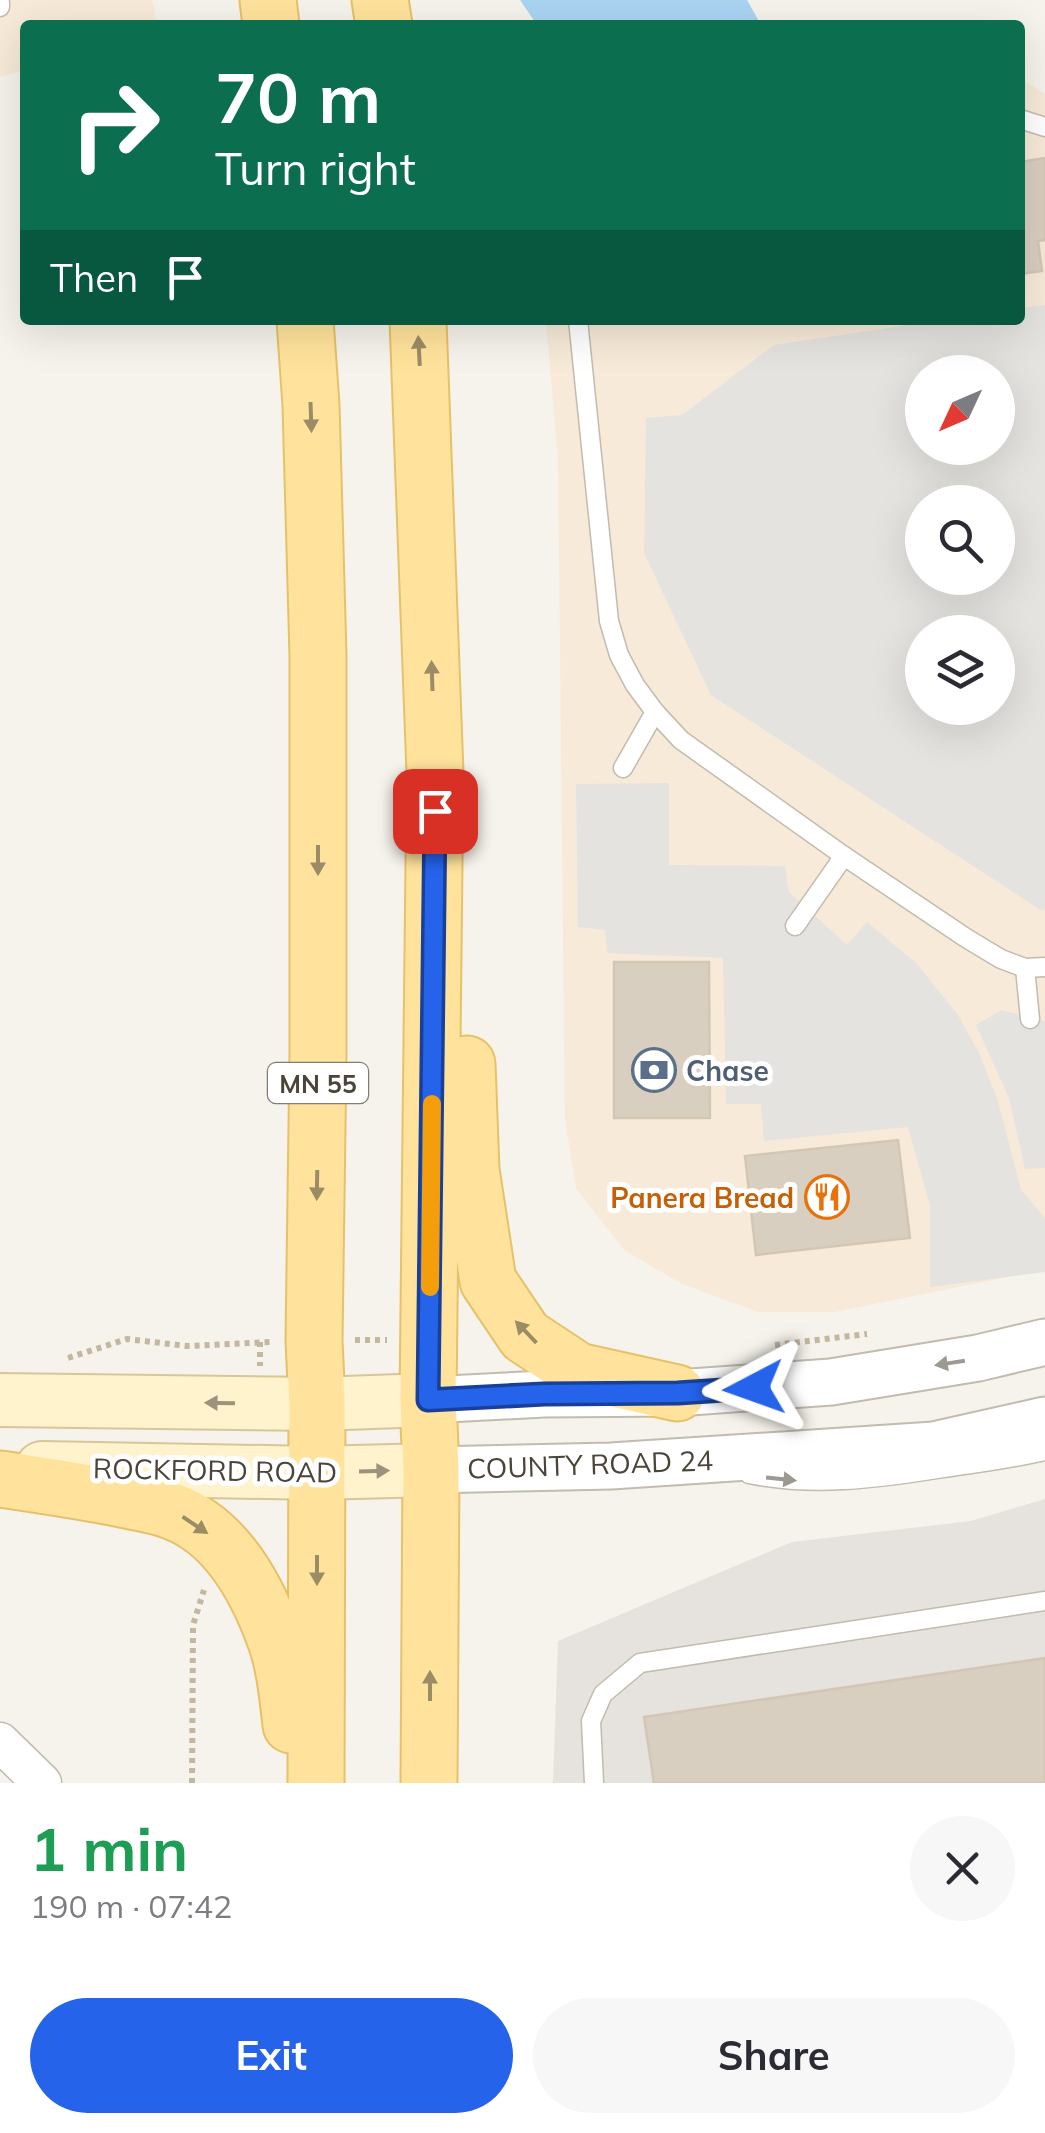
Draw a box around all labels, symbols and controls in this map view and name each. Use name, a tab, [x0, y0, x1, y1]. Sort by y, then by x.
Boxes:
text: 70 m	[215, 53, 381, 141]
icon: right	[50, 60, 180, 190]
text: Turn right	[215, 140, 416, 196]
icon: arrive	[158, 250, 213, 305]
text: Then	[50, 254, 138, 302]
one-way arrow	[411, 334, 427, 366]
north arrow	[905, 355, 1015, 465]
map controls	[905, 355, 1015, 725]
one-way arrow	[304, 402, 320, 434]
button: search	[905, 485, 1015, 595]
button: layers	[905, 615, 1015, 725]
one-way arrow	[424, 659, 440, 691]
pin	[393, 769, 478, 854]
icon: arrive	[408, 784, 463, 839]
one-way arrow	[310, 845, 326, 877]
bank icon: Chase	[631, 1047, 677, 1093]
place label: Chase	[686, 1053, 769, 1088]
road number: MN 55	[268, 1063, 368, 1103]
one-way arrow	[308, 1170, 324, 1202]
restaurant icon: Panera Bread	[804, 1174, 850, 1220]
place label: Panera Bread	[610, 1180, 794, 1215]
one-way arrow	[514, 1320, 538, 1344]
position arrow	[702, 1336, 806, 1440]
one-way arrow	[933, 1356, 965, 1371]
one-way arrow	[203, 1395, 235, 1411]
street label: COUNTY ROAD 24	[467, 1442, 714, 1486]
street label: ROCKFORD ROAD	[93, 1450, 337, 1490]
one-way arrow	[358, 1462, 390, 1478]
one-way arrow	[766, 1471, 797, 1487]
one-way arrow	[182, 1515, 209, 1533]
one-way arrow	[309, 1555, 325, 1587]
one-way arrow	[422, 1669, 438, 1701]
text: 1 min	[30, 1811, 188, 1886]
button: close	[910, 1816, 1015, 1921]
text: 190 m · 07:42	[30, 1886, 232, 1926]
button: Exit	[30, 1998, 513, 2113]
button: Share	[533, 1998, 1015, 2113]

